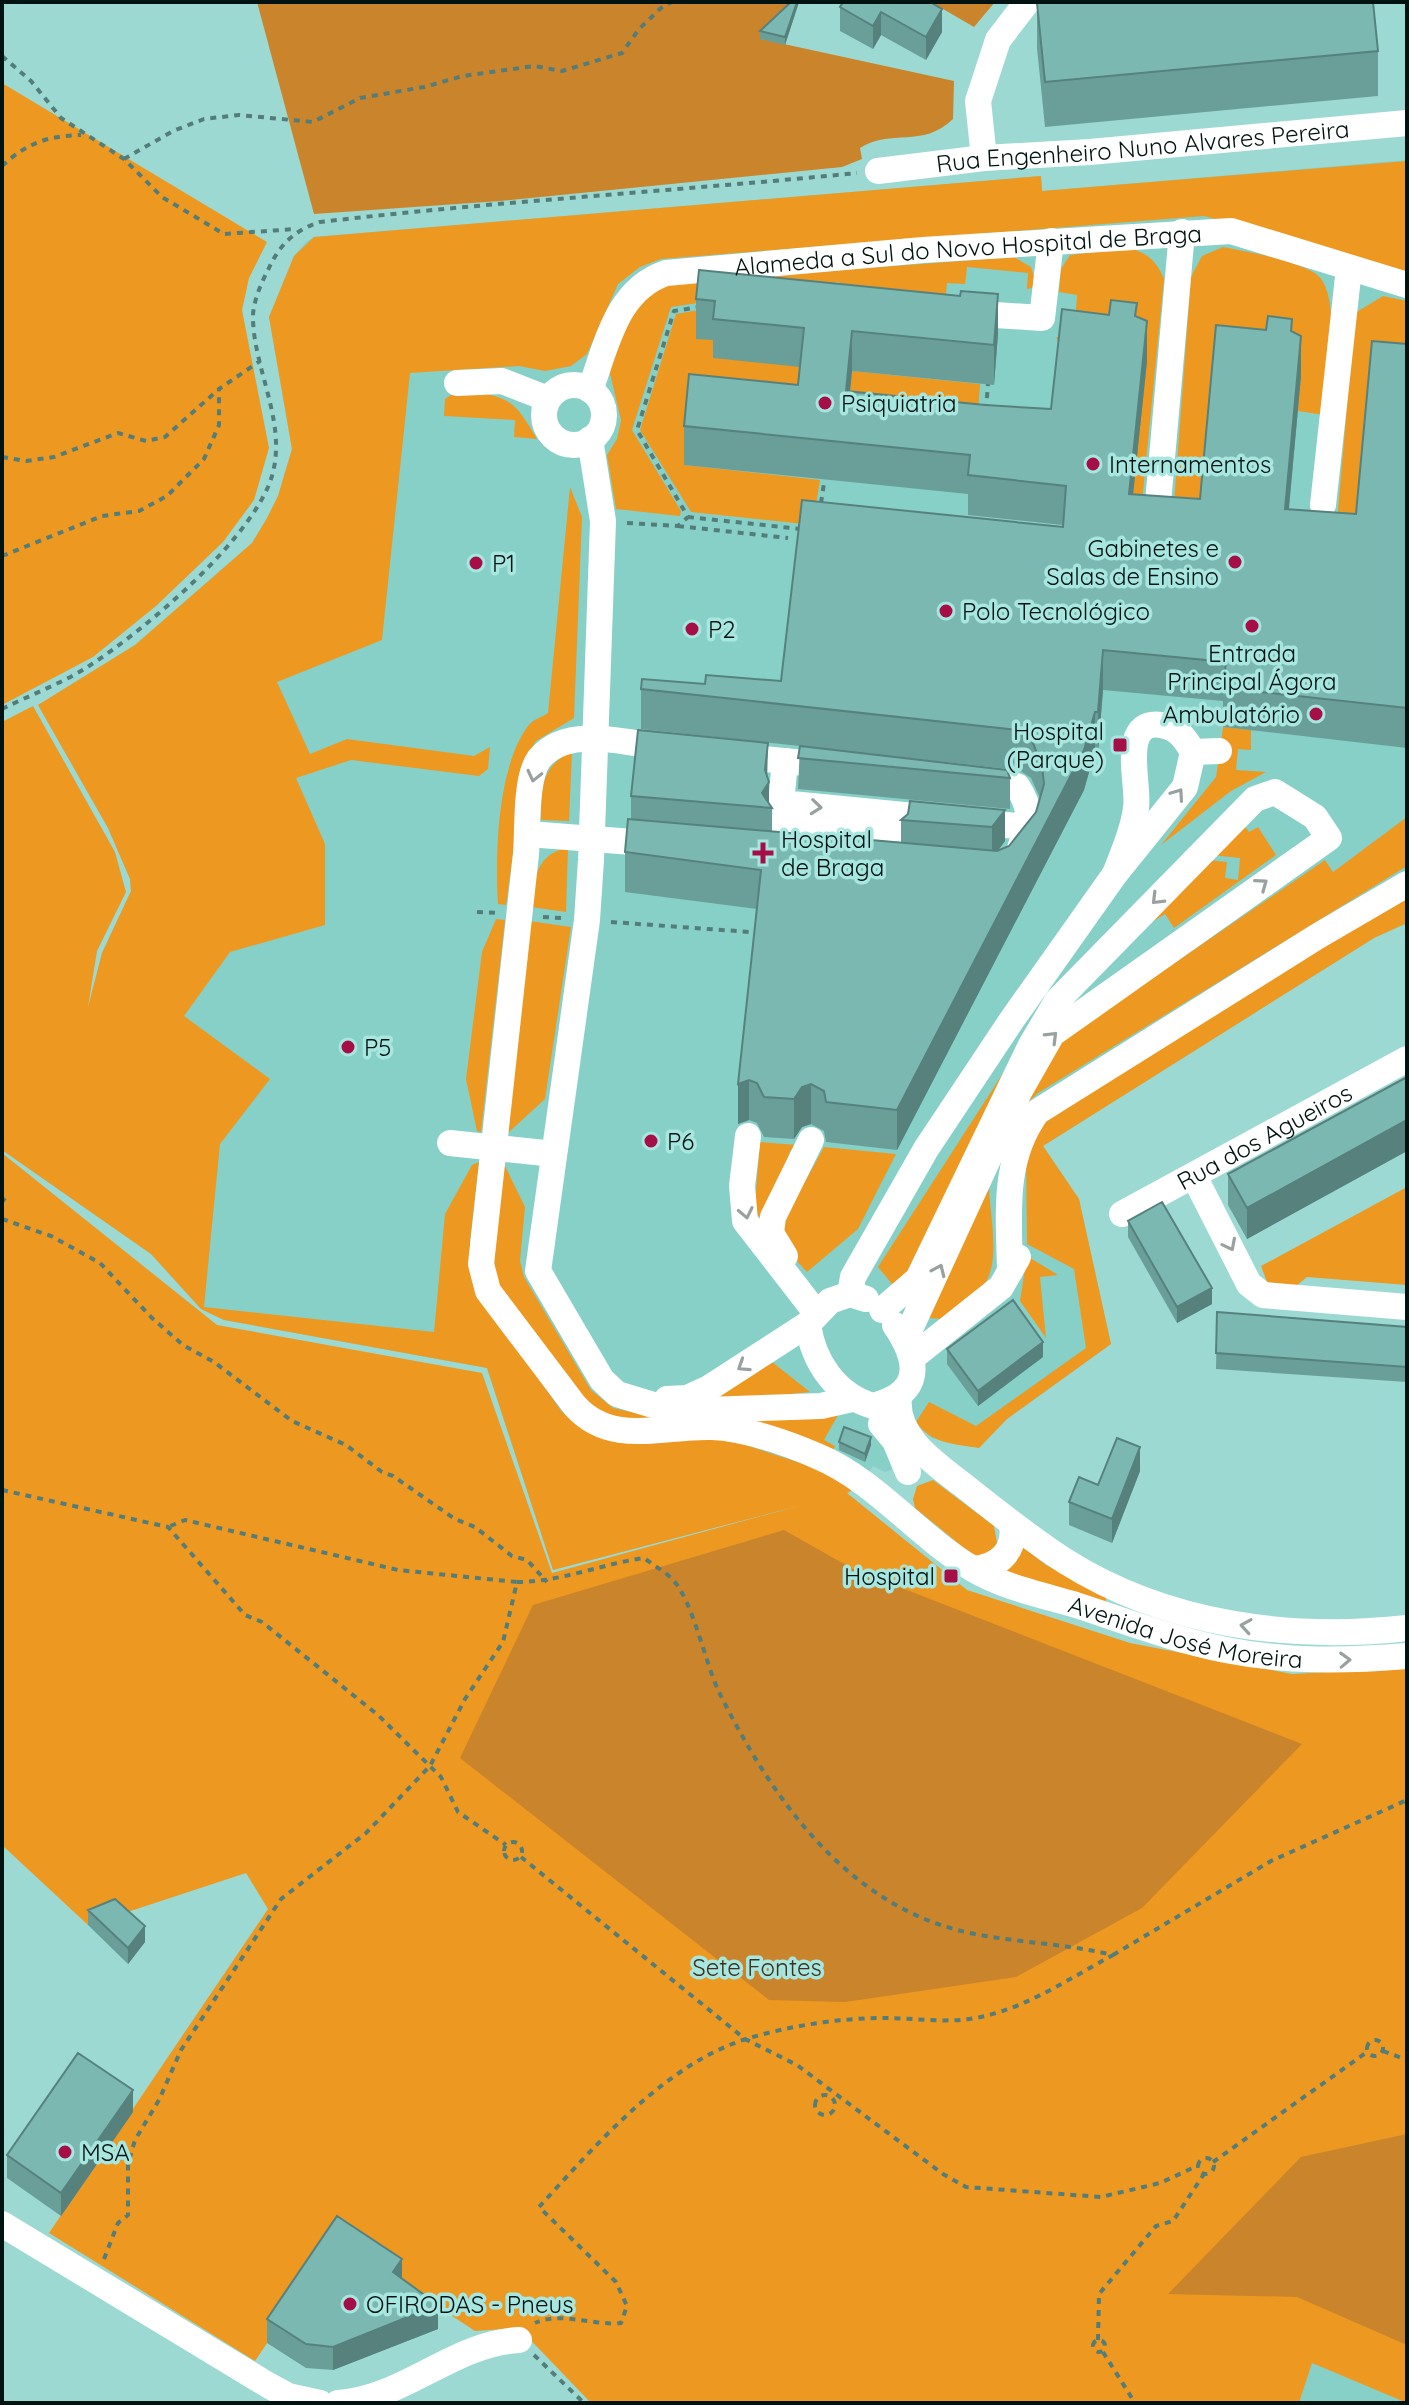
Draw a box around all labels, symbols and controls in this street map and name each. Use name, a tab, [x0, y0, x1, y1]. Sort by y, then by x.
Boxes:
street label: Rua Engenheiro Nuno Alvares Pereira	[934, 113, 1351, 179]
street label: Alameda a Sul do Novo Hospital de Braga	[733, 218, 1203, 282]
place label: Psiquiatria	[841, 388, 957, 418]
marker: Psiquiatria	[816, 394, 834, 412]
place label: Internamentos	[1109, 449, 1271, 479]
marker: Internamentos	[1084, 455, 1102, 473]
place label: Gabinetes e Salas de Ensino	[1046, 533, 1219, 591]
place label: P1	[492, 548, 515, 578]
marker: Gabinetes e Salas de Ensino	[1226, 553, 1244, 571]
marker: P1	[467, 554, 485, 572]
place label: Polo Tecnológico	[962, 596, 1150, 626]
marker: Polo Tecnológico	[937, 602, 955, 620]
place label: P2	[708, 614, 736, 644]
marker: Entrada Principal Ágora	[1243, 617, 1261, 635]
marker: P2	[683, 620, 701, 638]
place label: Entrada Principal Ágora	[1167, 638, 1337, 696]
place label: Ambulatório	[1163, 699, 1300, 729]
marker: Ambulatório	[1307, 705, 1325, 723]
place label: Hospital (Parque)	[1007, 716, 1104, 774]
marker: Hospital (Parque)	[1111, 736, 1129, 754]
one-way arrow	[526, 769, 543, 783]
one-way arrow	[1168, 789, 1183, 803]
one-way arrow	[810, 798, 823, 815]
place label: Hospital de Braga	[781, 824, 884, 882]
marker: Hospital de Braga	[752, 842, 774, 864]
one-way arrow	[1253, 879, 1267, 894]
one-way arrow	[1152, 889, 1166, 904]
place label: P5	[364, 1032, 391, 1062]
one-way arrow	[1043, 1032, 1057, 1046]
marker: P5	[339, 1038, 357, 1056]
street label: Rua dos Agueiros	[1172, 1077, 1357, 1196]
place label: P6	[667, 1126, 694, 1156]
marker: P6	[642, 1132, 660, 1150]
one-way arrow	[737, 1205, 754, 1219]
one-way arrow	[1220, 1237, 1235, 1252]
one-way arrow	[929, 1264, 945, 1278]
one-way arrow	[737, 1356, 751, 1371]
place label: Hospital	[844, 1561, 935, 1591]
marker: Hospital	[942, 1567, 960, 1585]
street label: Avenida José Moreira	[1065, 1589, 1303, 1674]
one-way arrow	[1239, 1619, 1252, 1636]
one-way arrow	[1339, 1652, 1352, 1669]
park label: Sete Fontes	[692, 1952, 822, 1982]
place label: MSA	[81, 2137, 130, 2167]
marker: MSA	[56, 2143, 74, 2161]
place label: OFIRODAS - Pneus	[366, 2289, 573, 2319]
marker: OFIRODAS - Pneus	[341, 2295, 359, 2313]

